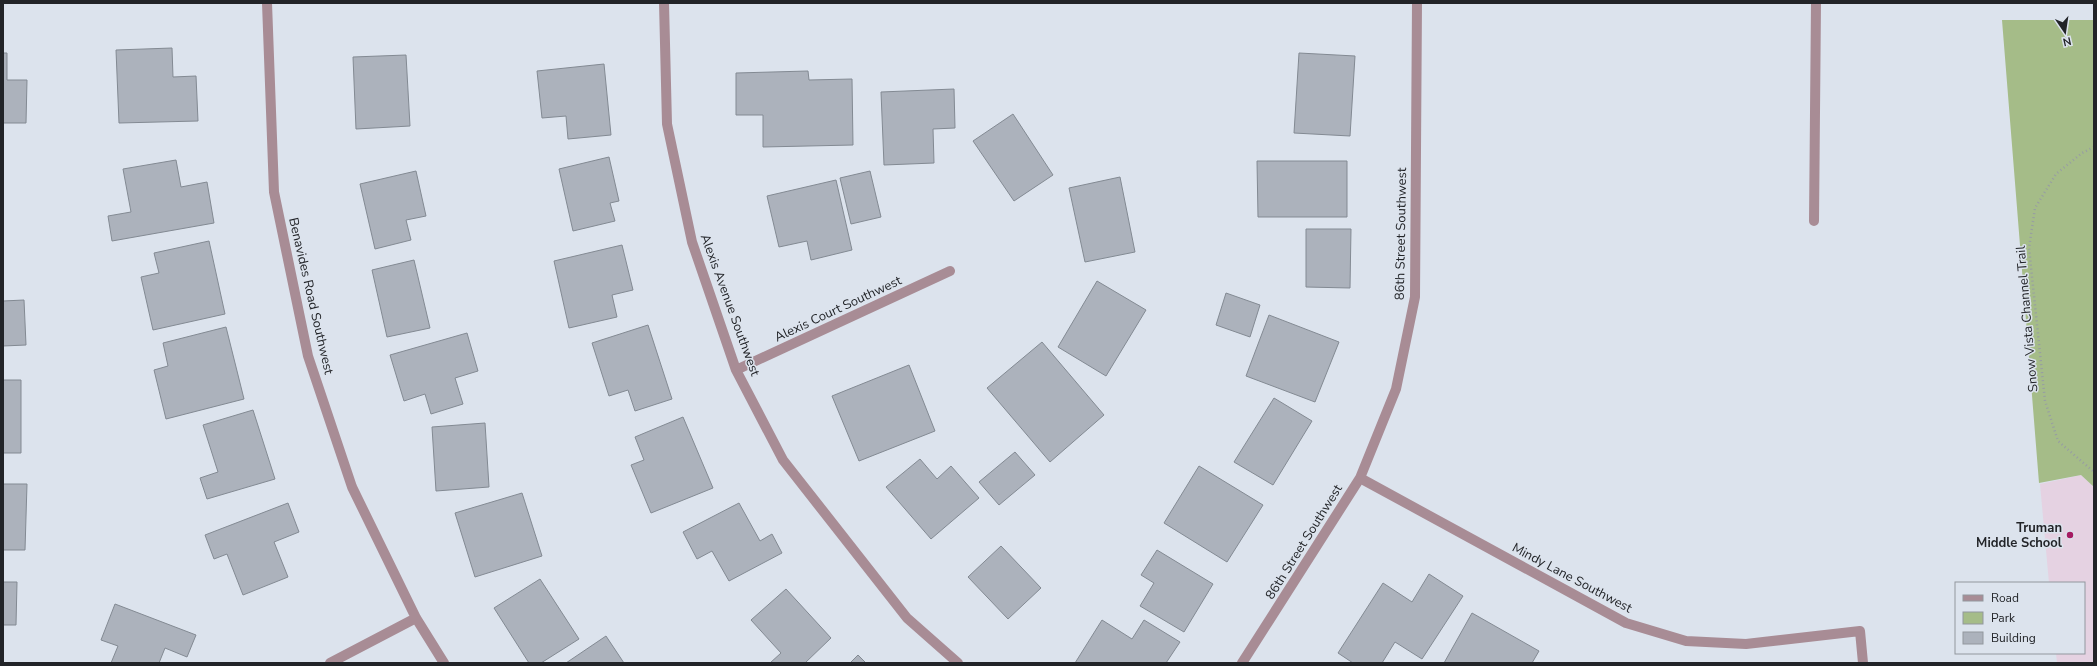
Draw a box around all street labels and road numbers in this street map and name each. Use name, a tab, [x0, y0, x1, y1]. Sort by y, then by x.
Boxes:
street label: 86th Street Southwest	[1391, 167, 1411, 300]
street label: Benavides Road Southwest	[284, 216, 338, 376]
street label: Alexis Avenue Southwest	[696, 231, 764, 379]
street label: Snow Vista Channel Trail	[2012, 245, 2042, 393]
street label: Alexis Court Southwest	[772, 271, 905, 346]
street label: 86th Street Southwest	[1261, 481, 1347, 603]
street label: Mindy Lane Southwest	[1509, 539, 1636, 618]

